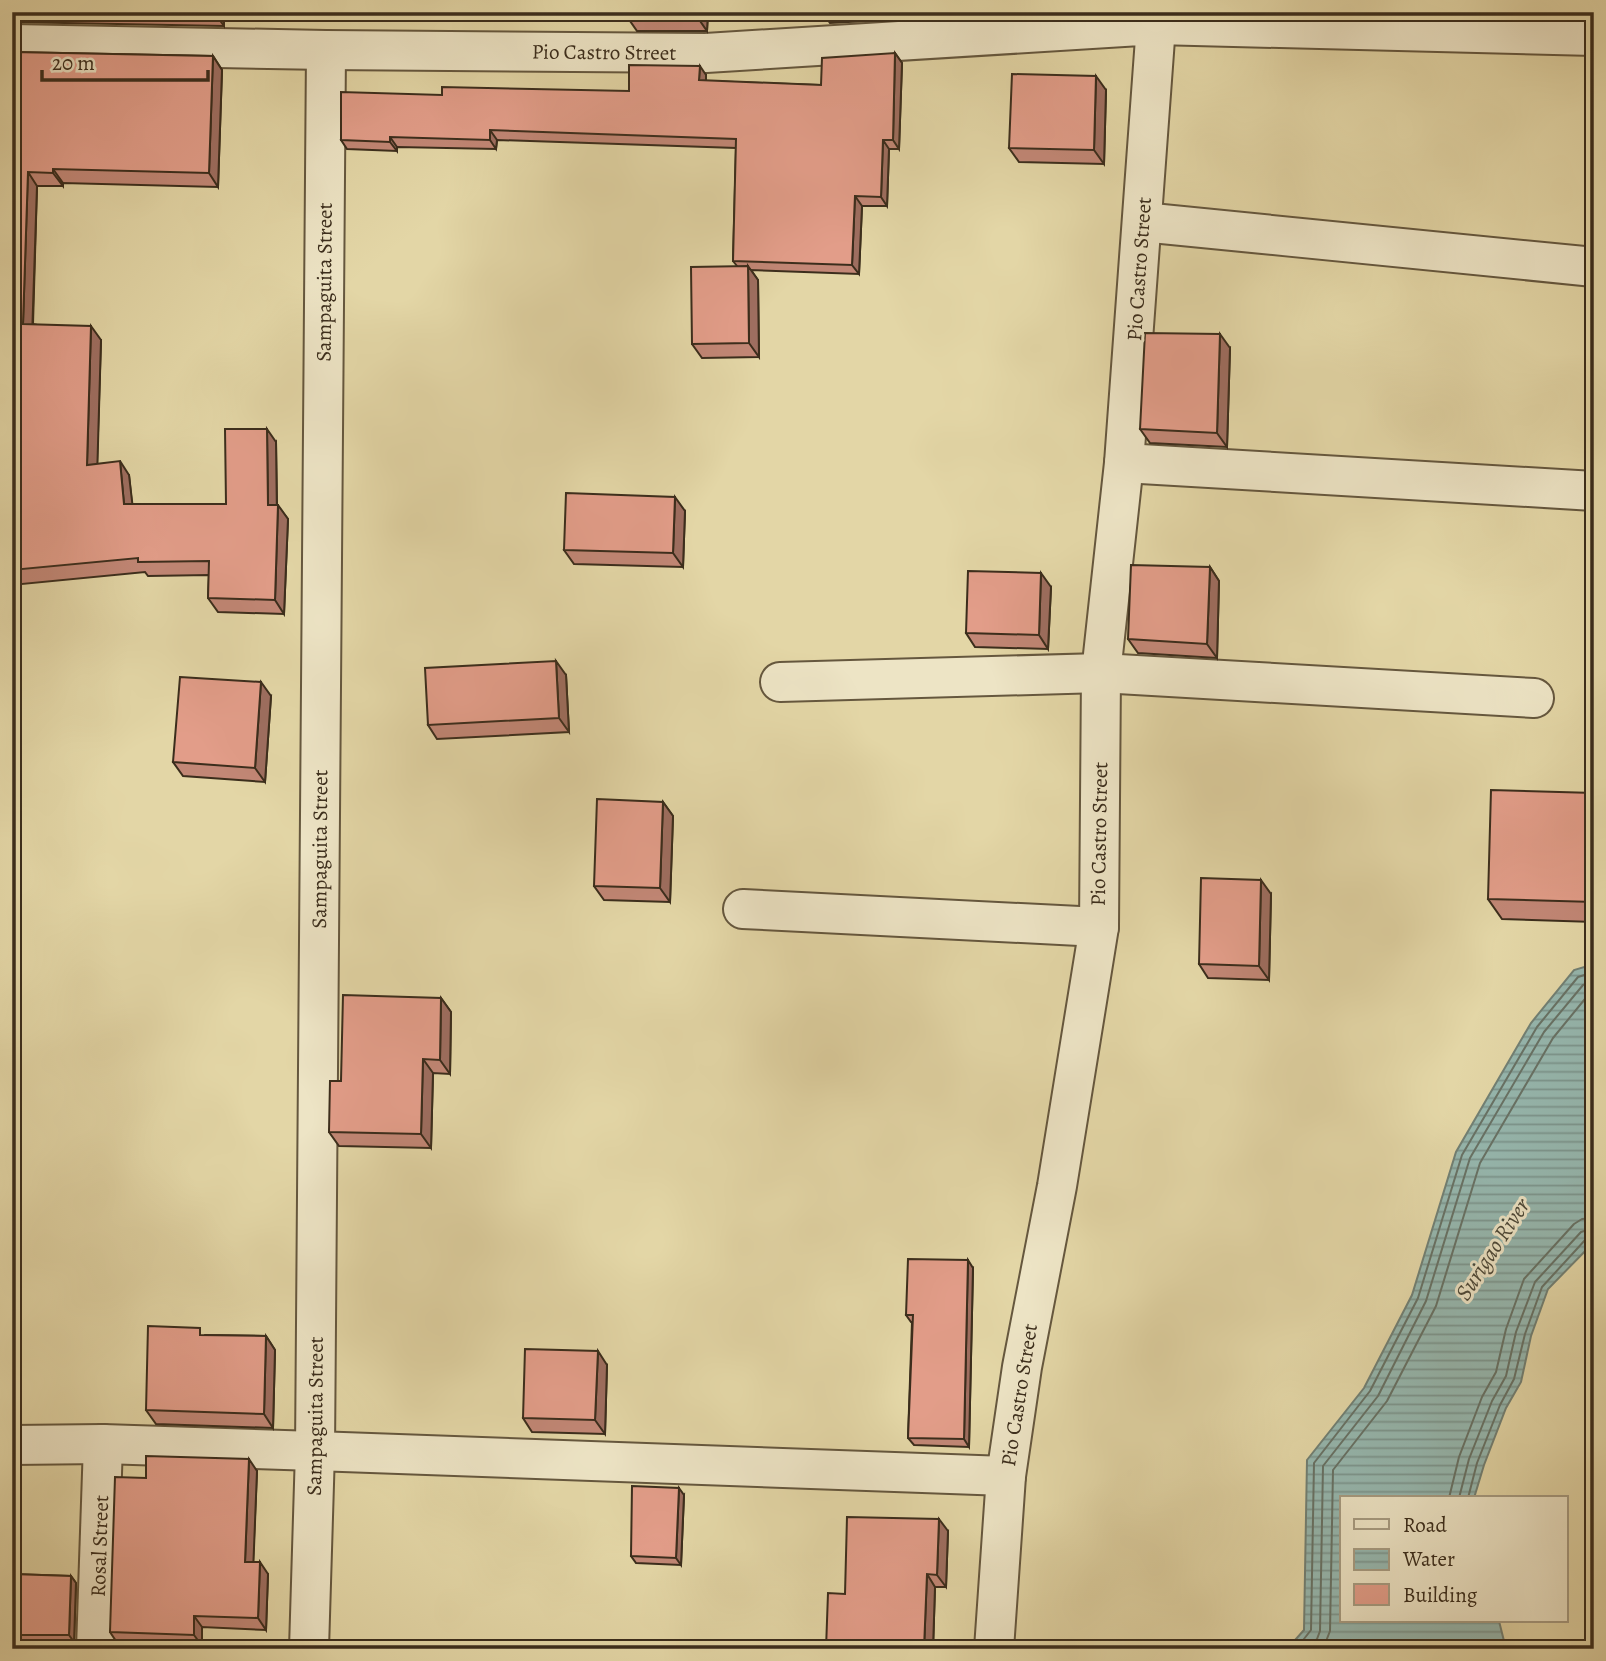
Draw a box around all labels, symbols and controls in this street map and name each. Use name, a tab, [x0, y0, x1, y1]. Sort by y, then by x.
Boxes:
scale bar	[42, 38, 208, 82]
street label: Pio Castro Street	[532, 38, 676, 67]
text: 20 m	[52, 49, 95, 77]
street label: Pio Castro Street	[1120, 196, 1158, 342]
street label: Sampaguita Street	[310, 202, 339, 362]
street label: Pio Castro Street	[1084, 762, 1114, 906]
street label: Sampaguita Street	[305, 769, 334, 929]
water label: Surigao River	[1448, 1191, 1538, 1306]
street label: Pio Castro Street	[994, 1321, 1044, 1468]
street label: Sampaguita Street	[300, 1336, 330, 1496]
street label: Rosal Street	[84, 1495, 115, 1597]
legend	[1340, 1496, 1568, 1622]
text: Road	[1403, 1511, 1447, 1539]
text: Water	[1402, 1545, 1455, 1573]
text: Building	[1403, 1581, 1478, 1609]

